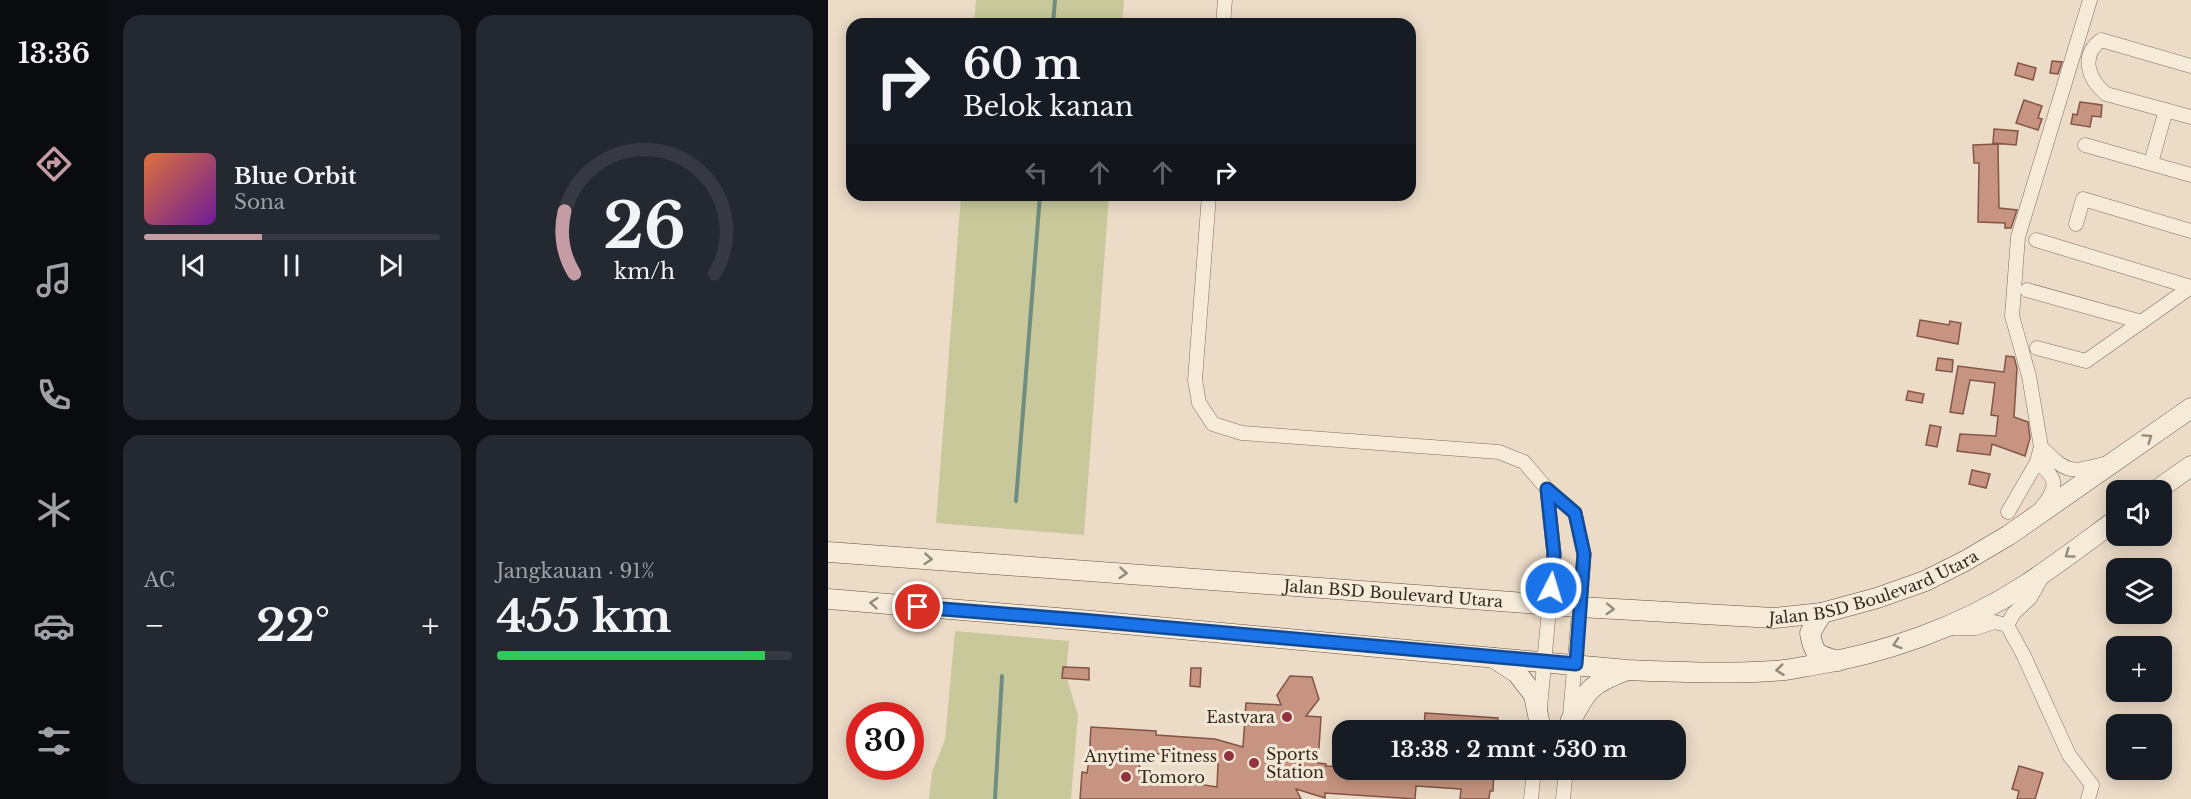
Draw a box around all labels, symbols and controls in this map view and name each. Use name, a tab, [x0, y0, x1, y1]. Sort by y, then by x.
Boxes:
text: 13:36	[18, 37, 90, 70]
text: 60 m	[963, 38, 1081, 90]
icon: right	[864, 42, 942, 120]
text: Belok kanan	[963, 90, 1133, 123]
icon: directions	[33, 143, 75, 185]
icon: left	[1020, 156, 1053, 189]
icon: ahead	[1083, 156, 1116, 189]
icon: ahead	[1146, 156, 1179, 189]
icon: right	[1209, 156, 1242, 189]
text: Blue Orbit	[234, 163, 356, 190]
text: 26	[603, 188, 686, 266]
text: Sona	[234, 190, 285, 214]
icon: previous	[177, 249, 210, 282]
icon: pause	[275, 249, 308, 282]
icon: next	[374, 249, 407, 282]
icon: music	[33, 259, 75, 301]
text: km/h	[614, 259, 675, 286]
icon: phone	[33, 374, 75, 416]
one-way arrow	[2142, 434, 2153, 445]
map controls	[2106, 480, 2172, 780]
button: sound	[2106, 480, 2172, 546]
icon: climate	[33, 489, 75, 531]
street label: Jalan BSD Boulevard Utara	[1766, 545, 1982, 628]
one-way arrow	[2064, 547, 2075, 558]
one-way arrow	[924, 552, 933, 565]
position arrow	[1519, 556, 1583, 620]
button: layers	[2106, 558, 2172, 624]
text: Jangkauan · 91%	[497, 559, 655, 583]
one-way arrow	[1118, 566, 1127, 579]
text: AC	[144, 568, 175, 592]
street label: Jalan BSD Boulevard Utara	[1281, 575, 1504, 611]
pin	[892, 581, 943, 632]
text: 455 km	[497, 588, 672, 644]
icon: arrive	[901, 590, 934, 623]
text: 22°	[256, 597, 330, 653]
one-way arrow	[870, 597, 879, 610]
one-way arrow	[1606, 602, 1615, 615]
icon: car	[33, 605, 75, 647]
text: −	[144, 605, 165, 646]
text: +	[421, 605, 440, 646]
button: +	[2106, 636, 2172, 702]
one-way arrow	[1892, 637, 1903, 649]
one-way arrow	[1776, 663, 1785, 676]
speed limit sign: 30	[846, 702, 924, 780]
place label: Eastvara	[1206, 707, 1275, 727]
marker: Eastvara	[1280, 710, 1294, 724]
button: −	[2106, 714, 2172, 780]
icon: filters	[33, 720, 75, 762]
text: 13:38 · 2 mnt · 530 m	[1391, 736, 1627, 763]
place label: Sports Station	[1266, 744, 1324, 782]
place label: Anytime Fitness	[1083, 746, 1217, 766]
marker: Anytime Fitness	[1222, 749, 1236, 763]
marker: Sports Station	[1247, 756, 1261, 770]
place label: Tomoro	[1138, 767, 1205, 787]
marker: Tomoro	[1119, 770, 1133, 784]

